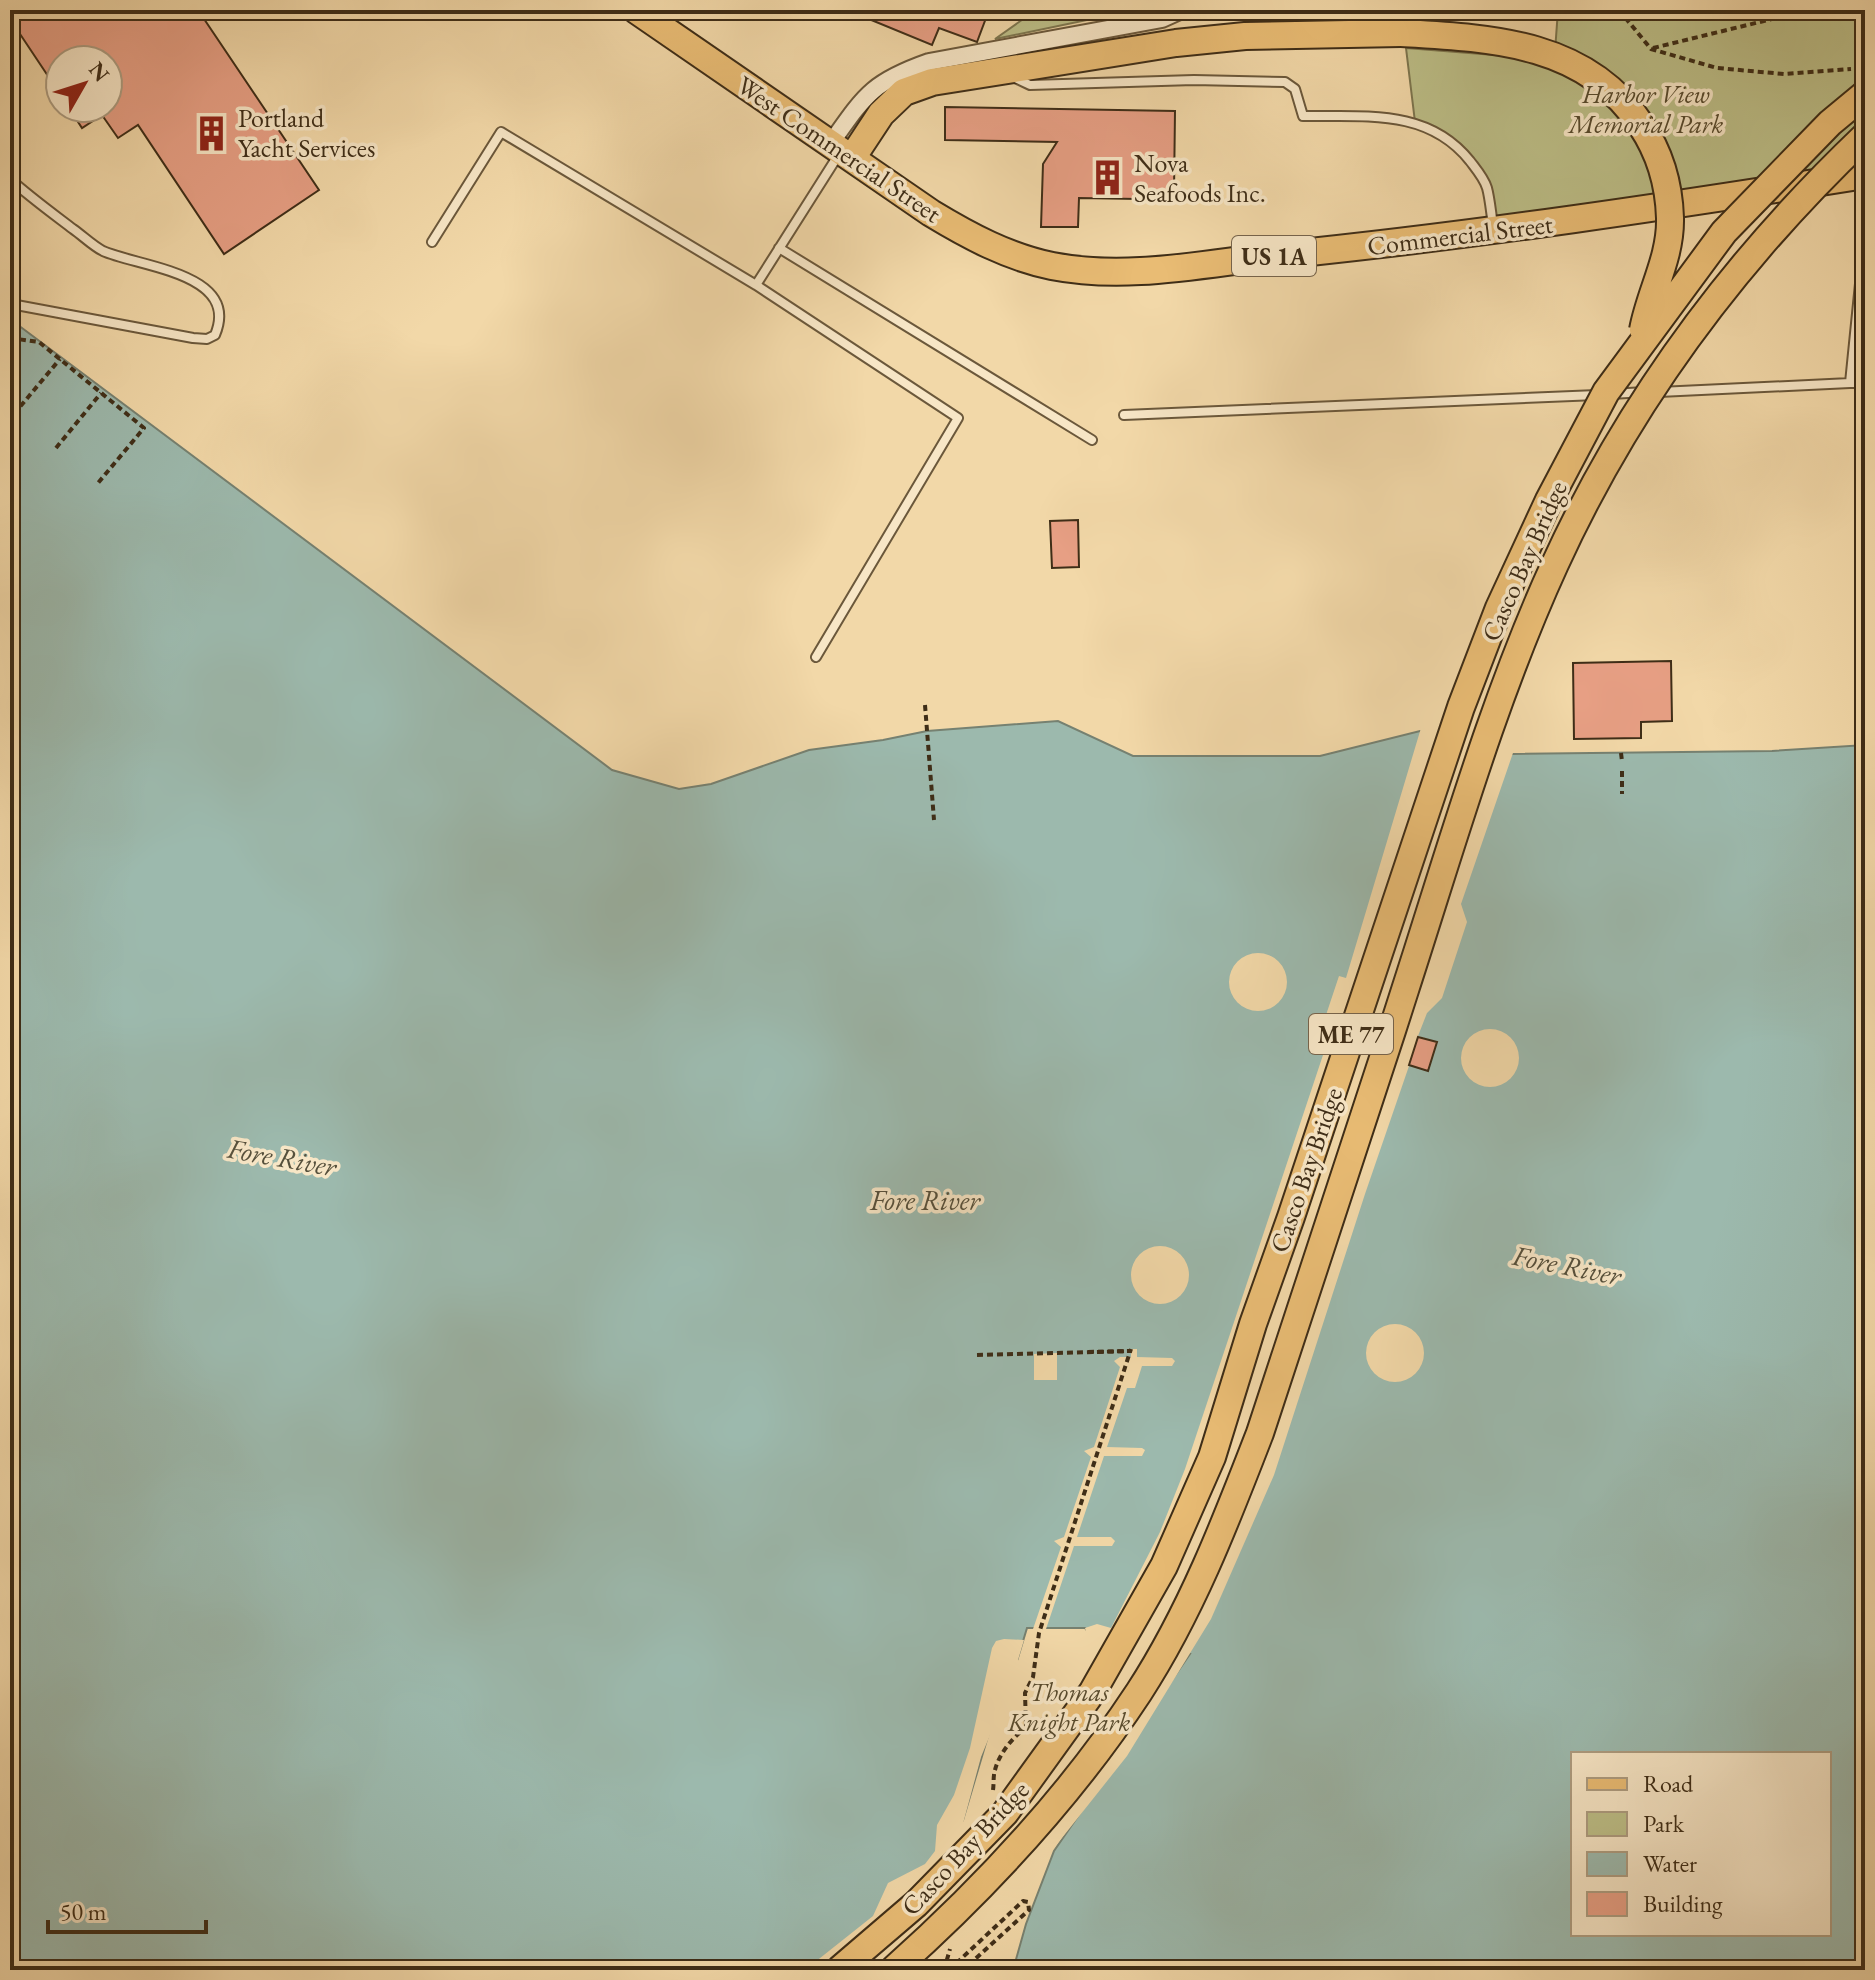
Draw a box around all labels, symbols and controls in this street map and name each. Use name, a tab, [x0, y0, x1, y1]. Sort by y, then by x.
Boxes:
north arrow	[44, 44, 124, 124]
text: N	[82, 56, 116, 88]
street label: West Commercial Street	[730, 68, 948, 230]
park label: Harbor View Memorial Park	[1567, 77, 1724, 141]
place label: Portland Yacht Services	[238, 101, 375, 165]
building icon: Portland Yacht Services	[193, 114, 231, 152]
place label: Nova Seafoods Inc.	[1134, 146, 1266, 210]
building icon: Nova Seafoods Inc.	[1089, 159, 1127, 197]
street label: Commercial Street	[1365, 207, 1555, 263]
road number: US 1A	[1232, 236, 1316, 276]
street label: Casco Bay Bridge	[1473, 475, 1575, 647]
road number: ME 77	[1309, 1014, 1393, 1054]
street label: Casco Bay Bridge	[1262, 1083, 1350, 1257]
water label: Fore River	[224, 1130, 341, 1184]
water label: Fore River	[869, 1182, 981, 1218]
water label: Fore River	[1509, 1237, 1626, 1293]
park label: Thomas Knight Park	[1007, 1675, 1130, 1739]
legend	[1571, 1752, 1831, 1936]
text: Road	[1643, 1768, 1694, 1799]
street label: Casco Bay Bridge	[894, 1773, 1036, 1923]
text: Park	[1643, 1808, 1685, 1839]
text: Water	[1643, 1848, 1697, 1879]
scale bar	[48, 1884, 206, 1934]
text: Building	[1643, 1888, 1723, 1919]
text: 50 m	[60, 1896, 107, 1927]

